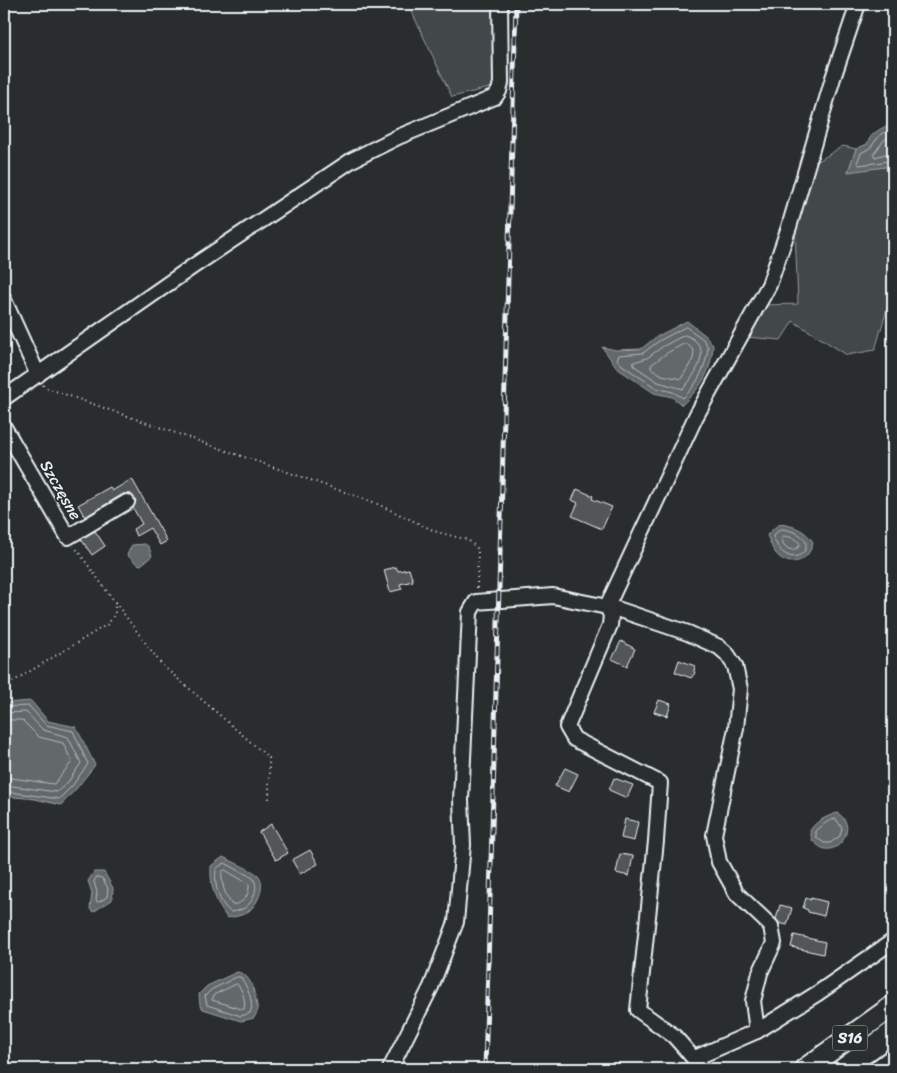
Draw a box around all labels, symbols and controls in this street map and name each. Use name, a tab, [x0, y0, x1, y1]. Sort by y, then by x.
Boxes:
street label: Szczęsne	[32, 454, 90, 526]
road number: S16	[832, 1026, 868, 1050]

